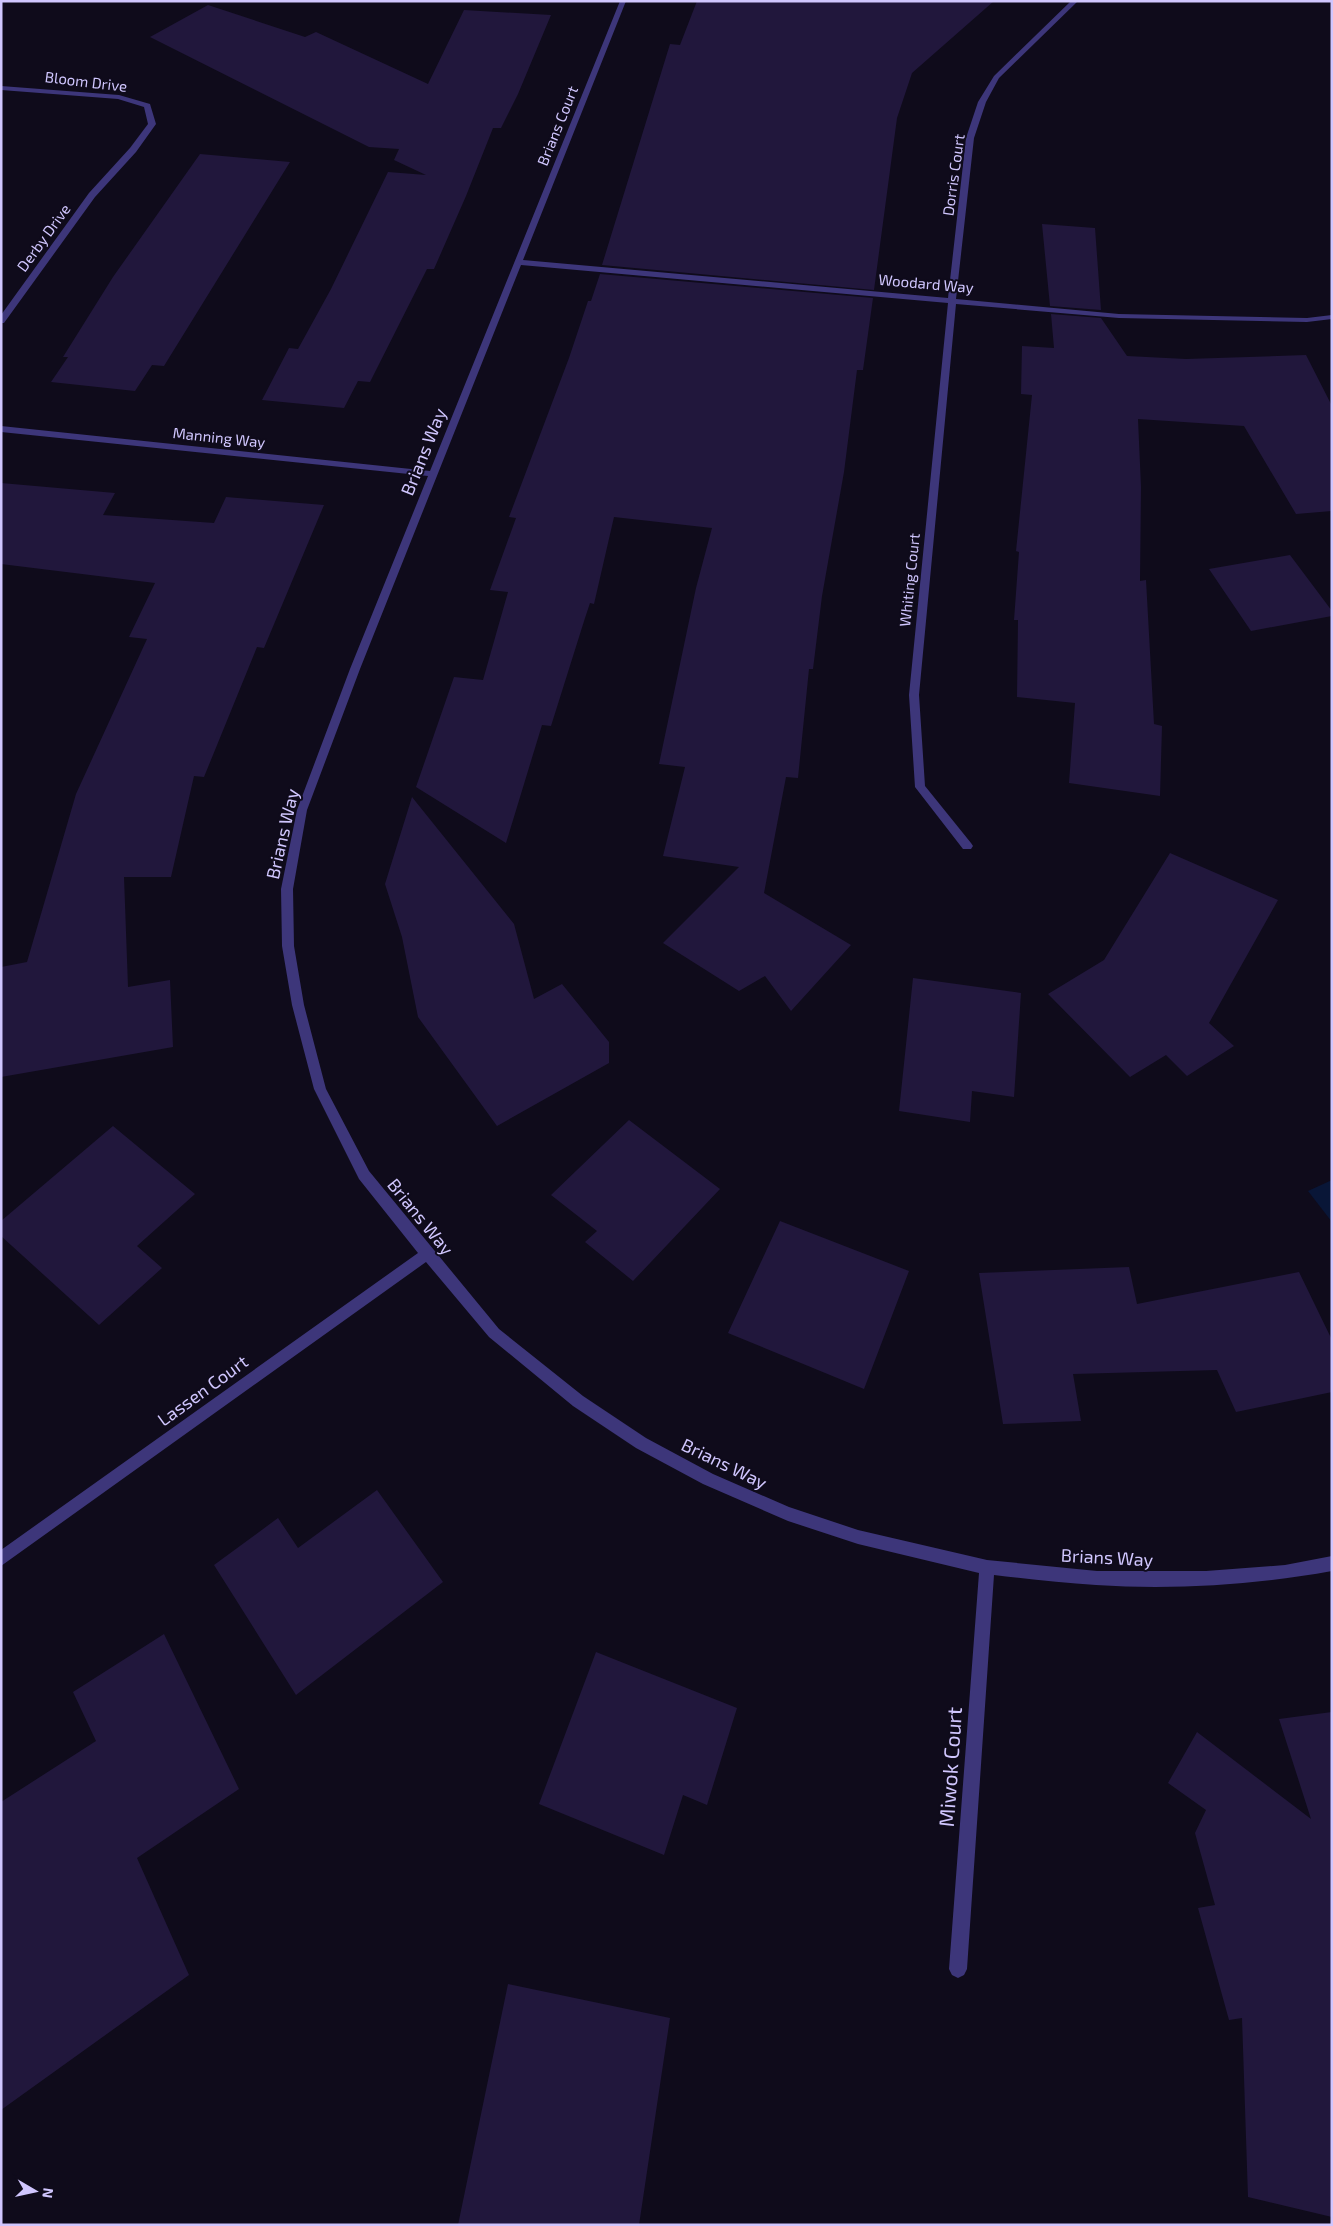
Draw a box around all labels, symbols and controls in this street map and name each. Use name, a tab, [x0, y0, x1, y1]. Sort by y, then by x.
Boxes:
street label: Bloom Drive	[44, 67, 128, 95]
street label: Brians Court	[533, 83, 581, 168]
street label: Dorris Court	[938, 132, 968, 217]
street label: Derby Drive	[13, 200, 74, 275]
street label: Woodard Way	[878, 270, 975, 296]
street label: Brians Way	[396, 404, 451, 499]
street label: Manning Way	[172, 423, 266, 451]
street label: Whiting Court	[895, 532, 923, 628]
street label: Brians Way	[261, 786, 303, 881]
street label: Brians Way	[383, 1174, 459, 1260]
street label: Lassen Court	[153, 1350, 252, 1430]
street label: Brians Way	[678, 1433, 771, 1493]
street label: Brians Way	[1060, 1544, 1154, 1570]
street label: Miwok Court	[933, 1706, 966, 1828]
north arrow	[10, 2166, 60, 2216]
text: N	[39, 2187, 58, 2199]

